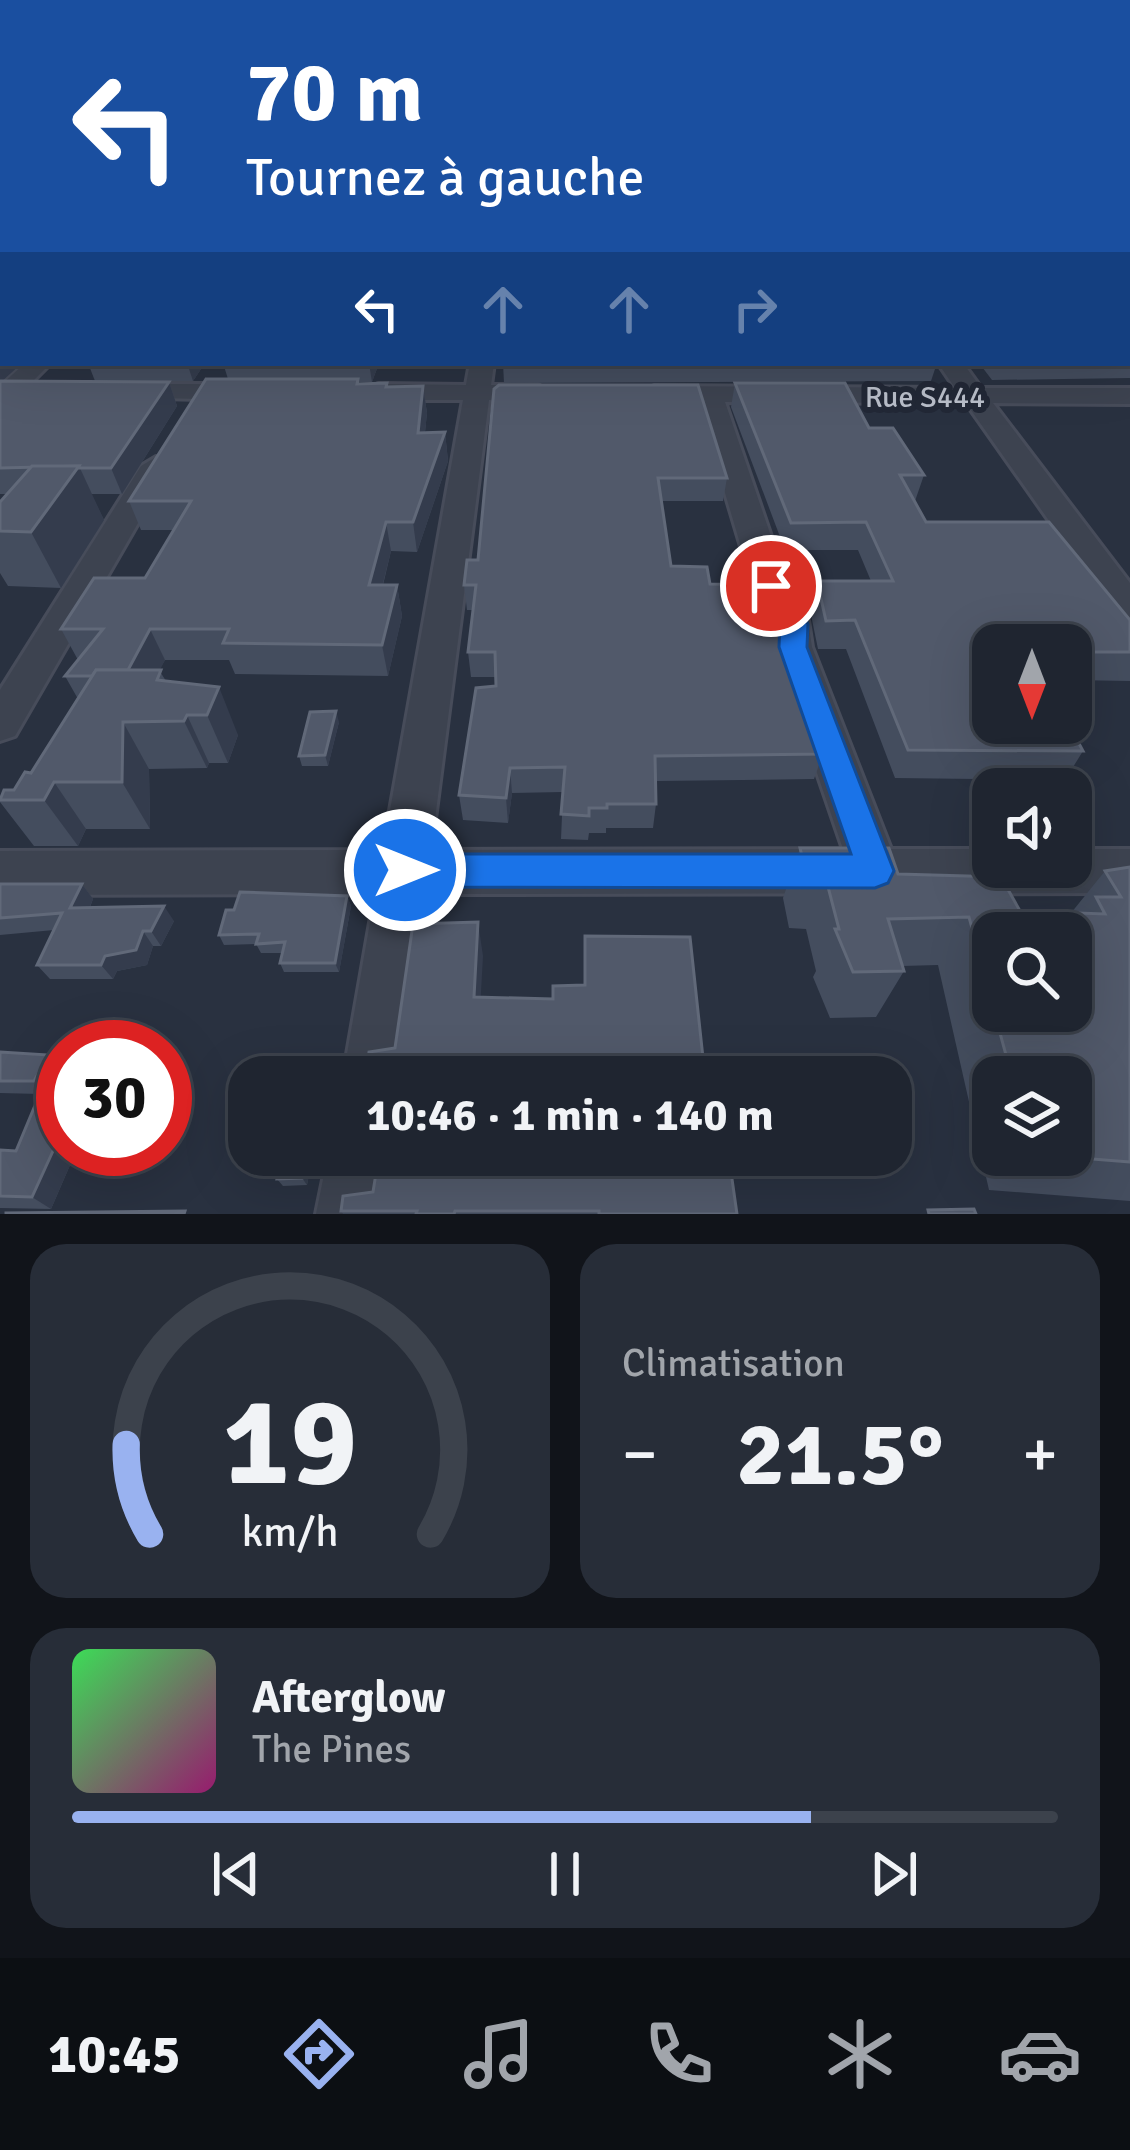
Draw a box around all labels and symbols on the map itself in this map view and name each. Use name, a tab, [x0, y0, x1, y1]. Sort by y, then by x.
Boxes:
street label: Rue S444	[865, 379, 985, 416]
pin	[720, 535, 822, 637]
north arrow	[972, 624, 1092, 744]
position arrow	[342, 807, 468, 933]
speed limit sign: 30	[36, 1020, 192, 1176]

